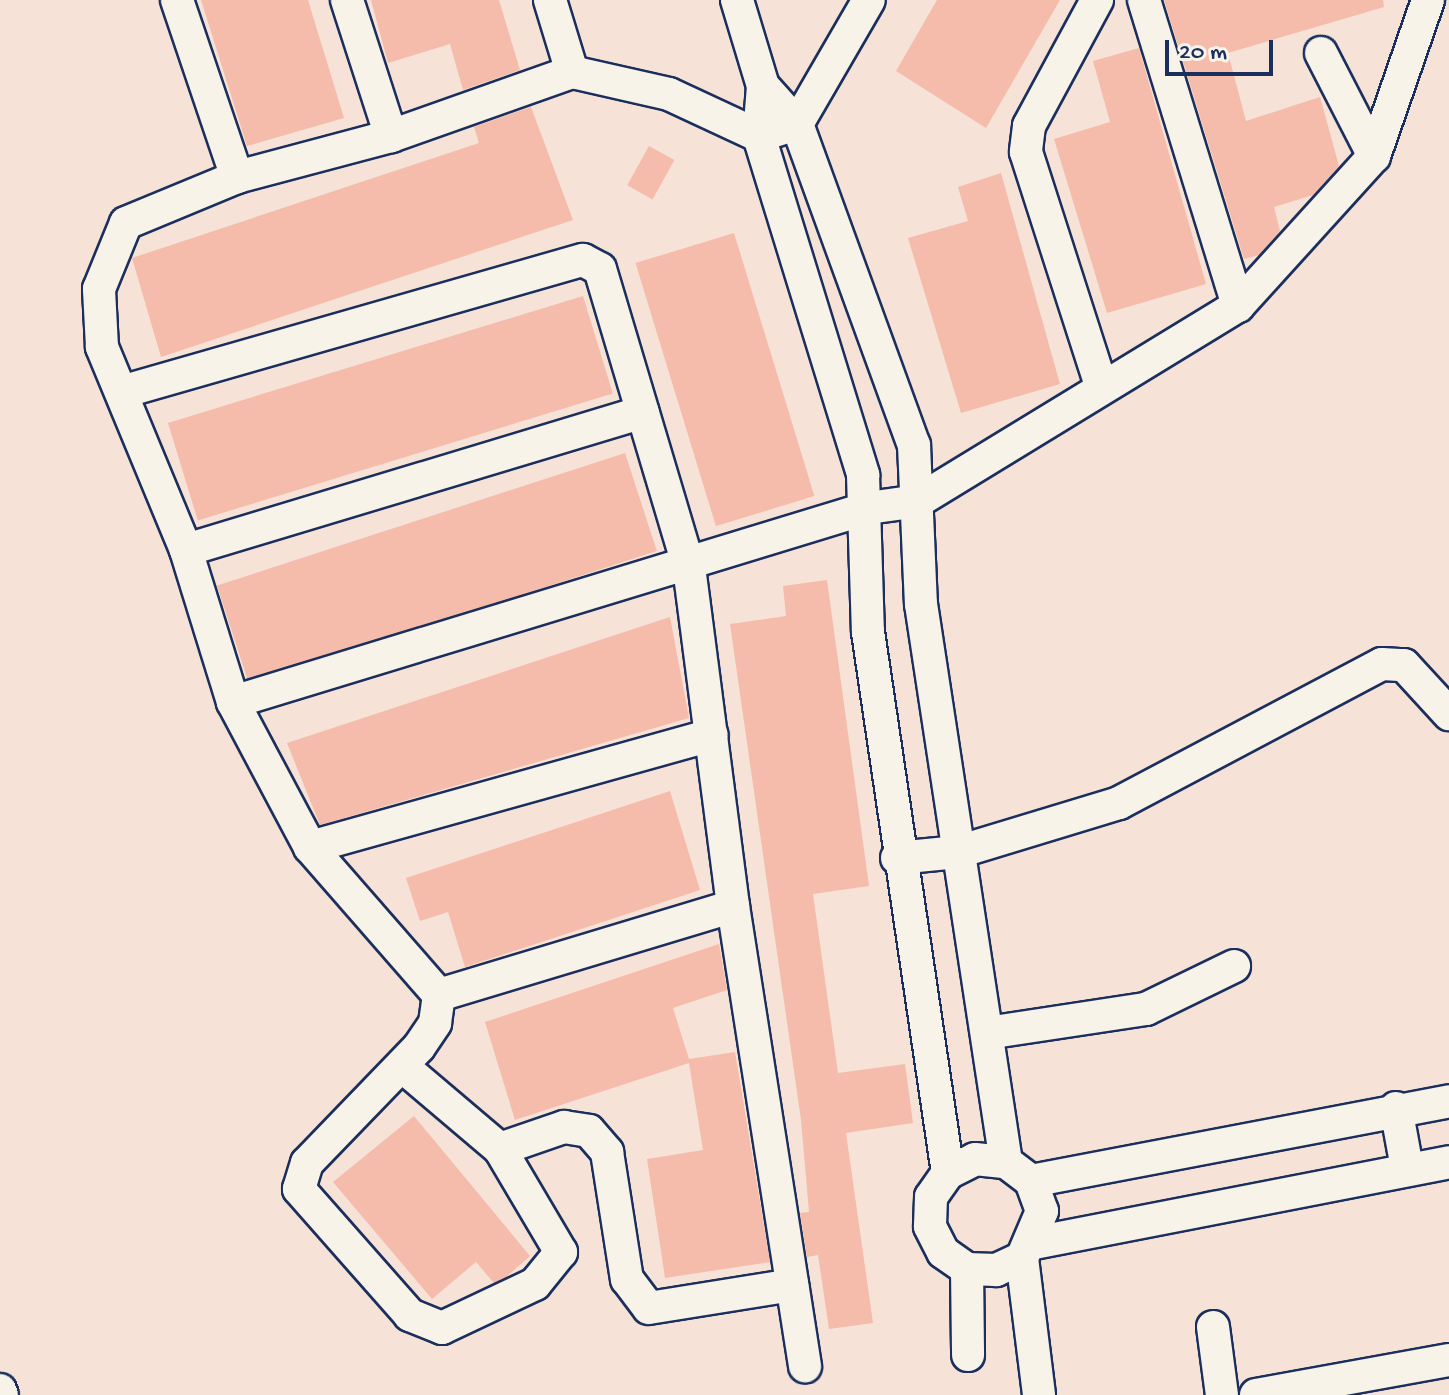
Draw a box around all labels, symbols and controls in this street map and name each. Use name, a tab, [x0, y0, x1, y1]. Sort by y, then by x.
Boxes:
scale bar	[1169, 24, 1277, 74]
text: 20 m	[1179, 39, 1227, 68]

